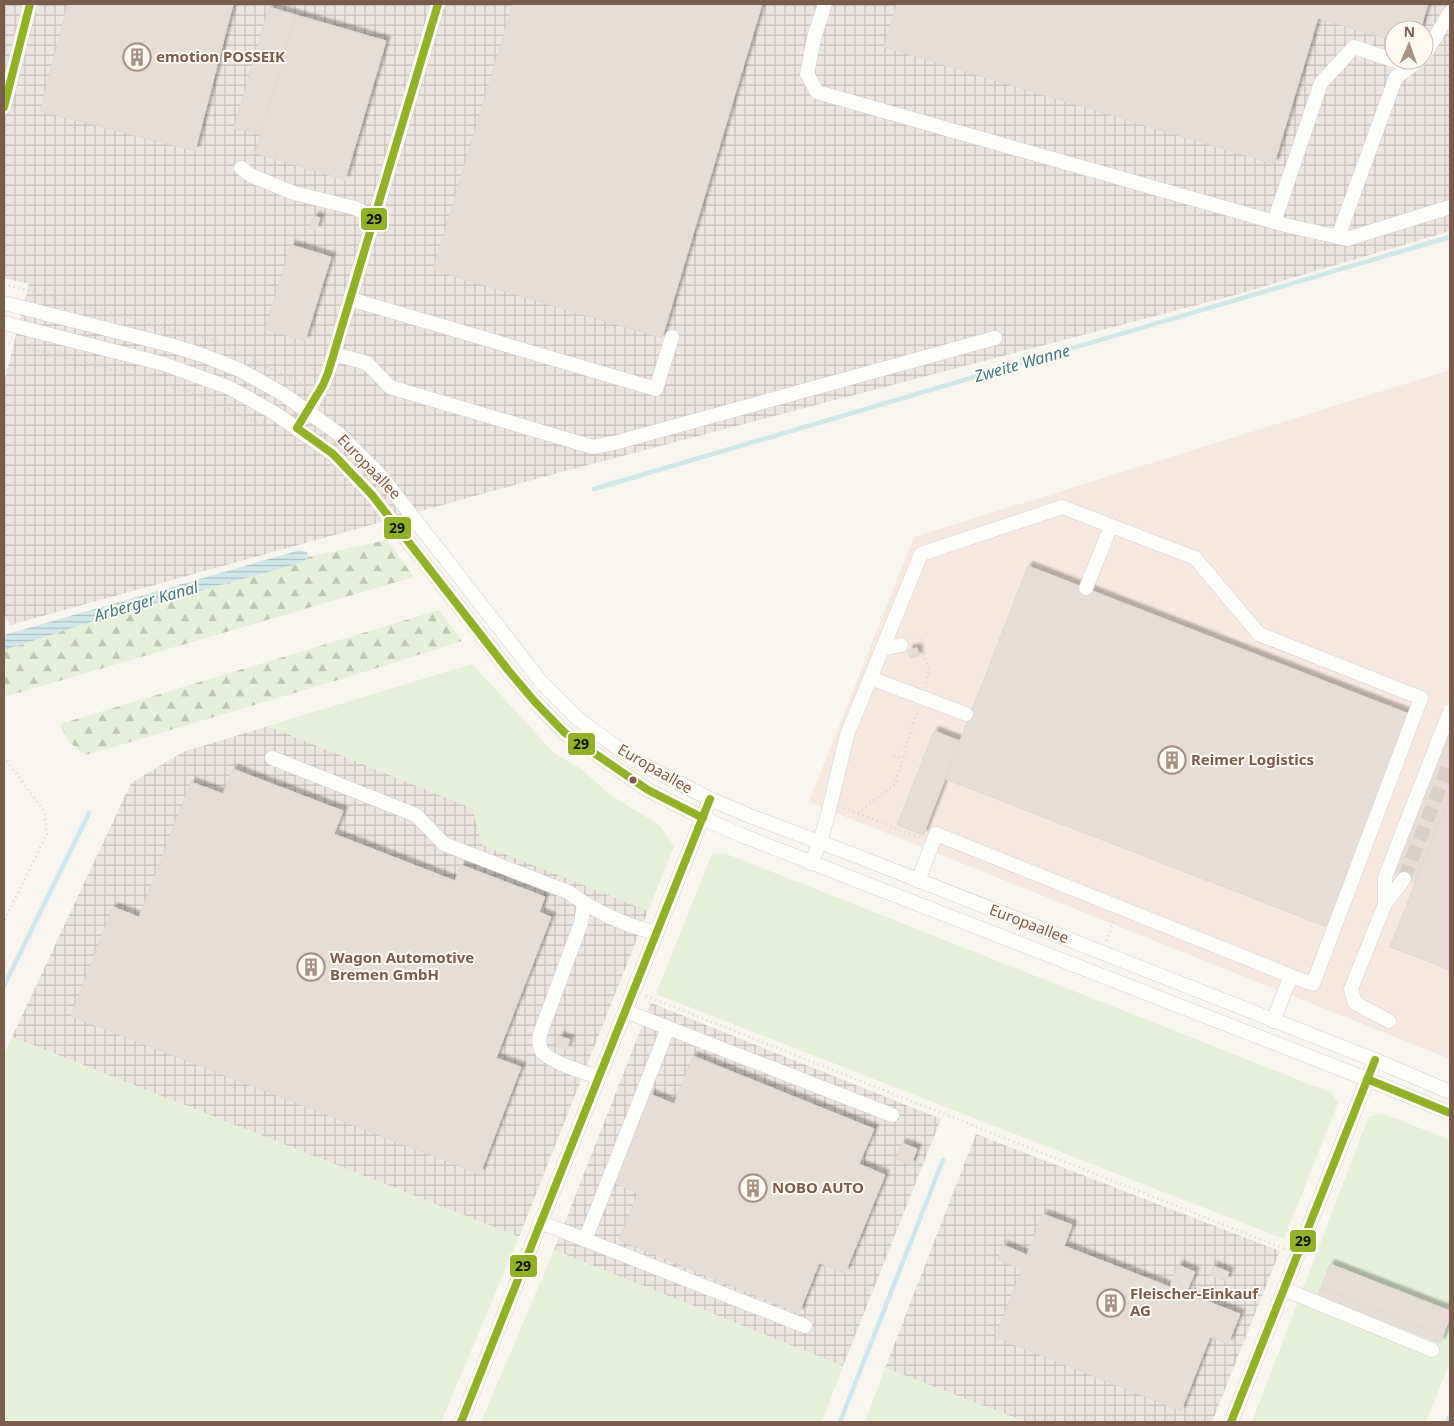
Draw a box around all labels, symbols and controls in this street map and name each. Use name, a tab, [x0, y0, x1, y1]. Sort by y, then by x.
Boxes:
north arrow	[1384, 20, 1434, 70]
text: N	[1403, 22, 1415, 41]
building icon: emotion POSSEIK	[122, 42, 152, 72]
place label: emotion POSSEIK	[156, 46, 285, 66]
line badge: 29	[360, 207, 388, 231]
text: 29	[366, 209, 382, 228]
water label: Zweite Wanne	[971, 339, 1072, 387]
street label: Europaallee	[334, 429, 406, 503]
line badge: 29	[383, 516, 412, 540]
text: 29	[389, 518, 405, 537]
water label: Arberger Kanal	[91, 575, 201, 627]
line badge: 29	[567, 732, 596, 756]
text: 29	[573, 734, 589, 753]
street label: Europaallee	[614, 739, 697, 798]
building icon: Reimer Logistics	[1157, 745, 1187, 775]
place label: Reimer Logistics	[1191, 749, 1314, 769]
unlabelled marker	[628, 775, 638, 785]
street label: Europaallee	[987, 899, 1072, 947]
place label: Wagon Automotive Bremen GmbH	[330, 947, 474, 984]
building icon: Wagon Automotive Bremen GmbH	[296, 952, 326, 982]
building icon: NOBO AUTO	[738, 1173, 768, 1203]
place label: NOBO AUTO	[772, 1177, 864, 1197]
line badge: 29	[1289, 1229, 1317, 1253]
text: 29	[1295, 1231, 1311, 1250]
line badge: 29	[509, 1254, 538, 1278]
text: 29	[515, 1256, 531, 1275]
place label: Fleischer-Einkauf AG	[1130, 1283, 1259, 1320]
building icon: Fleischer-Einkauf AG	[1096, 1288, 1126, 1318]

